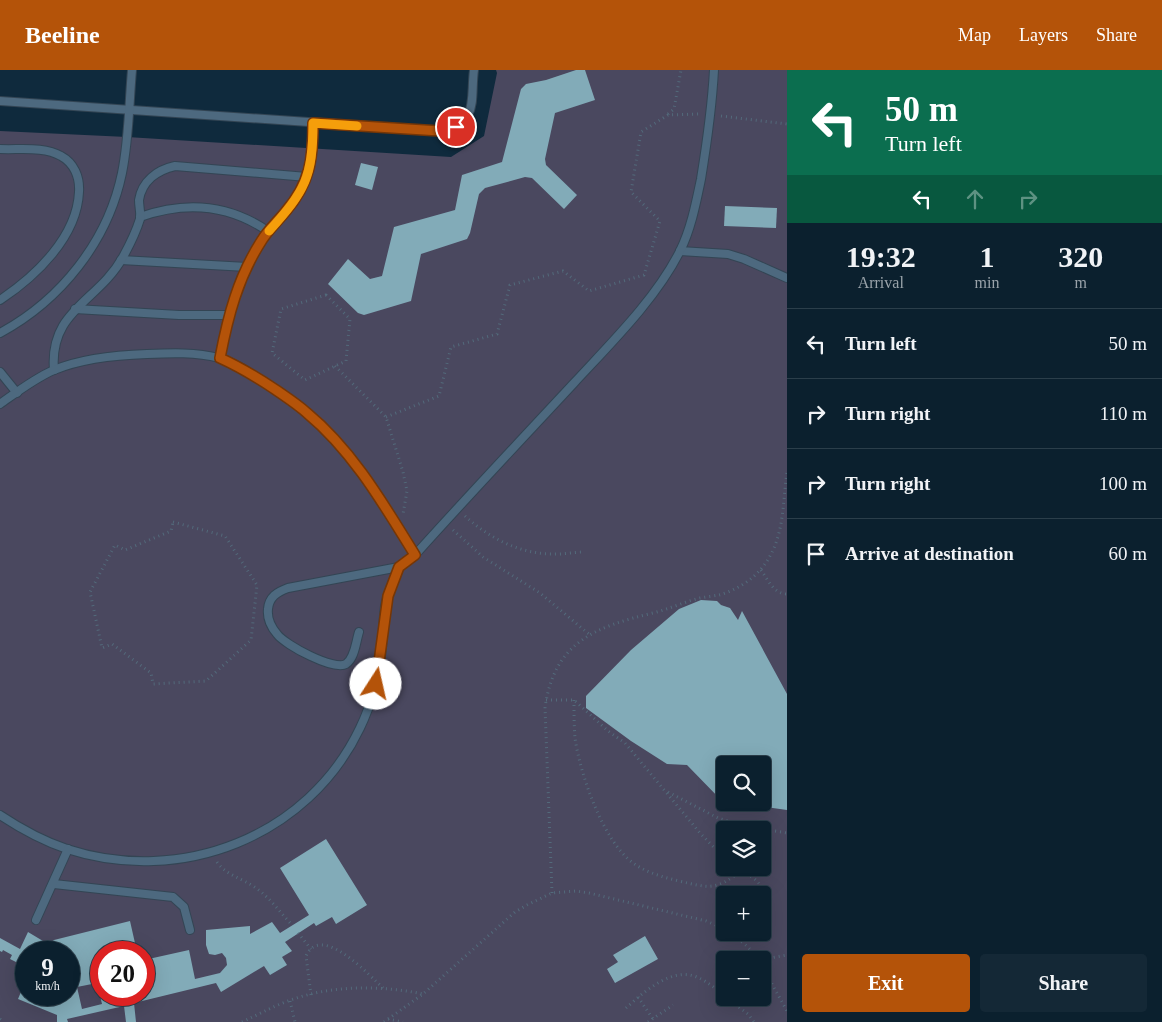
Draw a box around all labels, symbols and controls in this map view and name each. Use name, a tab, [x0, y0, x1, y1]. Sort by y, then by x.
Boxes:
text: Beeline	[25, 22, 100, 48]
text: Map	[958, 25, 991, 45]
text: Layers	[1019, 25, 1068, 45]
text: Share	[1096, 25, 1137, 45]
icon: left	[802, 90, 867, 155]
text: 50 m	[885, 90, 958, 129]
pin	[435, 106, 477, 148]
icon: arrive	[442, 113, 470, 141]
text: Turn left	[885, 131, 962, 156]
icon: left	[908, 185, 936, 213]
icon: ahead	[961, 185, 989, 213]
icon: right	[1014, 185, 1042, 213]
text: 19:32	[846, 240, 916, 273]
text: 1	[979, 240, 994, 273]
text: 320	[1058, 240, 1103, 273]
text: Arrival	[858, 274, 904, 291]
text: min	[975, 274, 999, 291]
text: m	[1074, 274, 1087, 291]
icon: left	[802, 330, 830, 358]
text: Turn left	[845, 333, 917, 354]
text: 50 m	[1108, 333, 1147, 354]
icon: right	[802, 400, 830, 428]
text: Turn right	[845, 403, 930, 424]
text: 110 m	[1100, 403, 1147, 424]
icon: right	[802, 470, 830, 498]
text: Turn right	[845, 473, 930, 494]
text: 100 m	[1099, 473, 1147, 494]
icon: arrive	[802, 540, 830, 568]
text: Arrive at destination	[845, 543, 1014, 564]
text: 60 m	[1108, 543, 1147, 564]
position arrow	[349, 657, 401, 709]
map controls	[716, 756, 771, 1006]
button: search	[716, 756, 771, 811]
button: layers	[716, 821, 771, 876]
button: +	[716, 886, 771, 941]
speed limit sign: 20	[90, 941, 155, 1006]
button: −	[716, 951, 771, 1006]
text: 9	[41, 954, 54, 981]
button: Exit	[802, 954, 970, 1012]
button: Share	[980, 954, 1147, 1012]
text: km/h	[35, 979, 60, 993]

